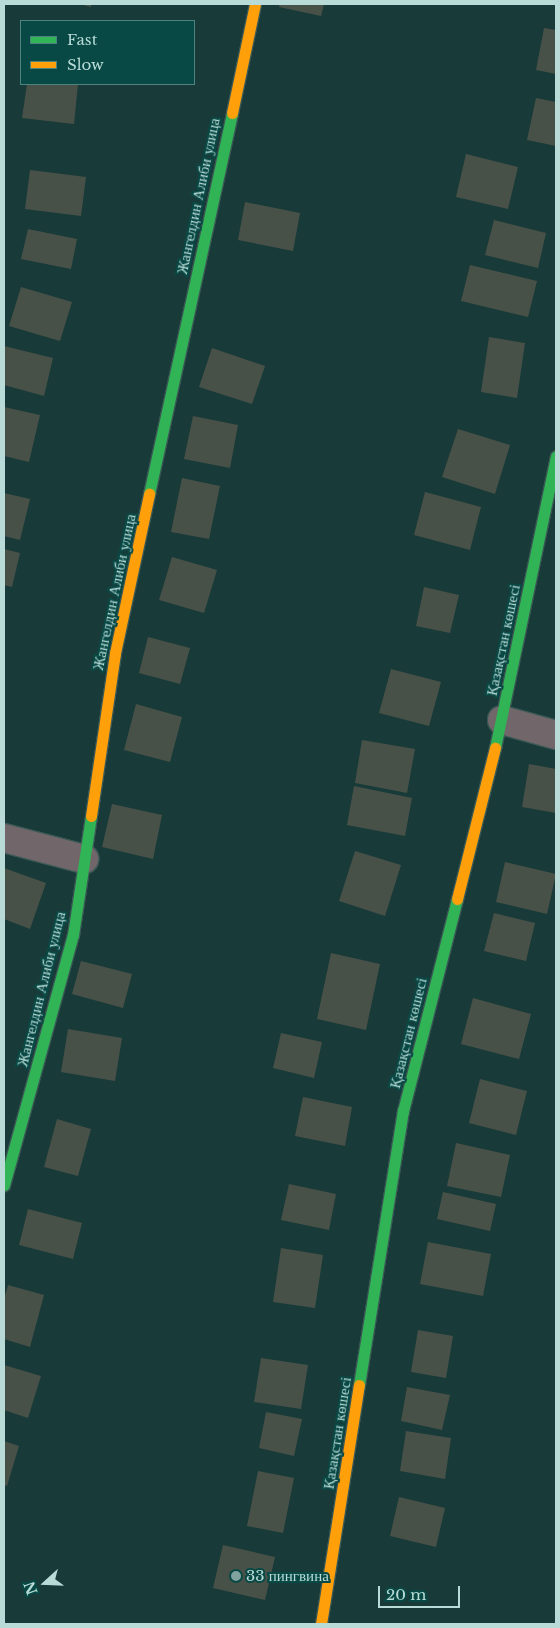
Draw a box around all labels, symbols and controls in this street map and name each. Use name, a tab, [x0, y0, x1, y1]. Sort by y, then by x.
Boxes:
legend	[20, 20, 195, 85]
text: Fast	[67, 30, 97, 49]
text: Slow	[67, 55, 104, 74]
street label: Жангелдин Алиби улица	[173, 116, 223, 276]
street label: Жангелдин Алиби улица	[89, 512, 139, 672]
street label: Қазақстан көшесі	[482, 583, 524, 697]
street label: Жангелдин Алиби улица	[13, 910, 69, 1068]
street label: Қазақстан көшесі	[386, 976, 430, 1090]
street label: Қазақстан көшесі	[319, 1376, 355, 1490]
north arrow	[20, 1558, 70, 1608]
place label: 33 пингвина	[246, 1567, 329, 1585]
marker: 33 пингвина	[230, 1570, 242, 1582]
scale bar	[380, 1576, 462, 1608]
text: N	[20, 1579, 42, 1597]
text: 20 m	[386, 1585, 426, 1604]

